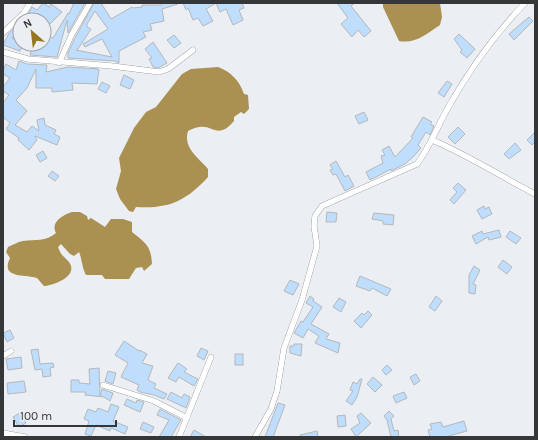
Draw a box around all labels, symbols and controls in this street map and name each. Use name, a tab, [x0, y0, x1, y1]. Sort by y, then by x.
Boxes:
north arrow	[12, 12, 52, 52]
text: N	[21, 16, 34, 31]
scale bar	[14, 402, 116, 428]
text: 100 m	[20, 409, 52, 423]

